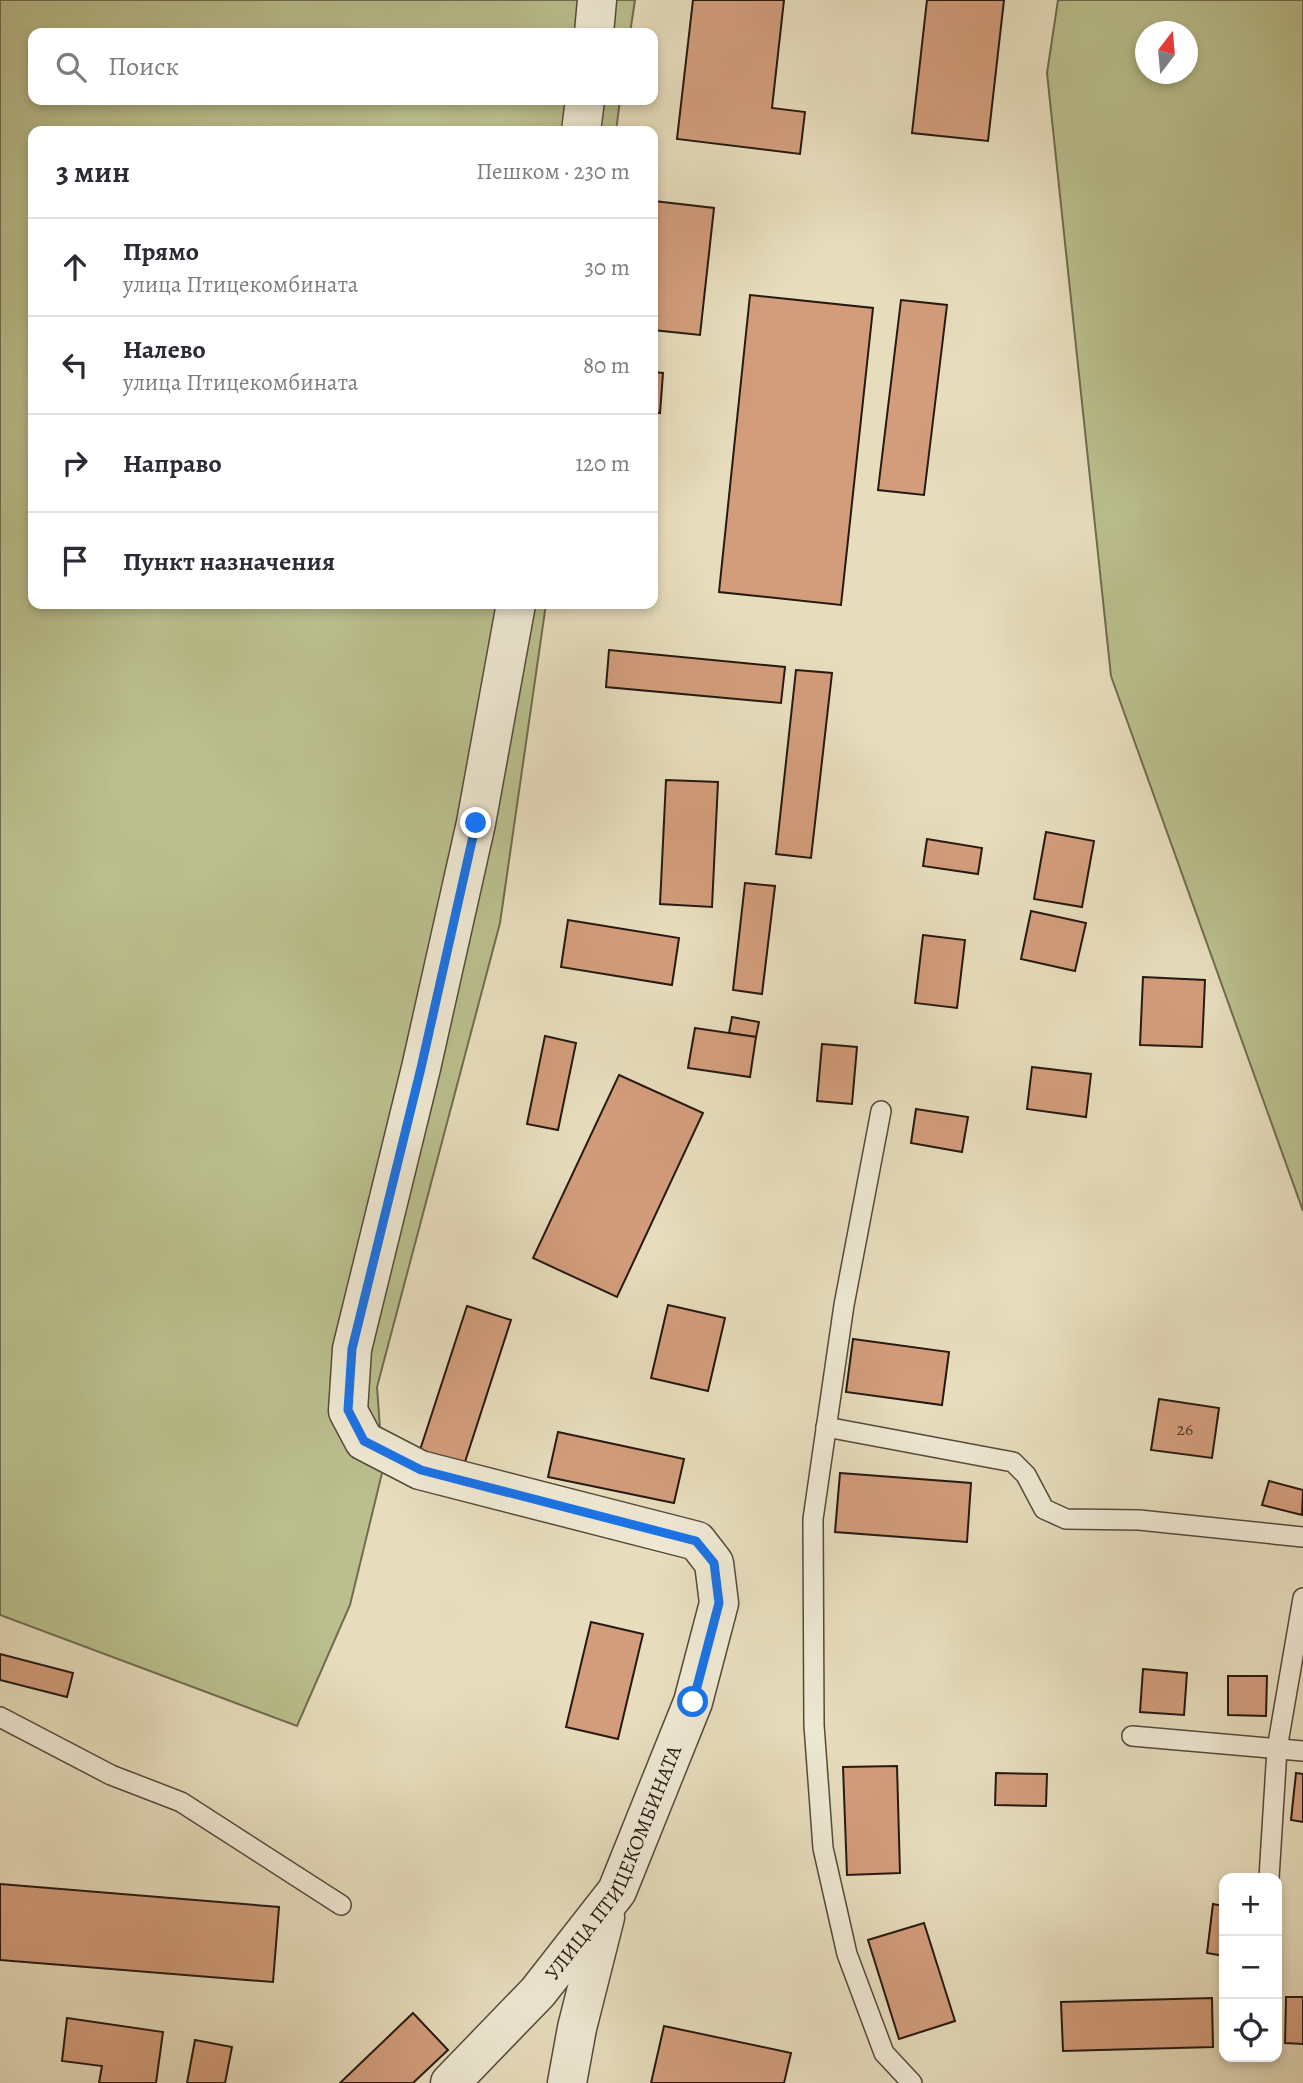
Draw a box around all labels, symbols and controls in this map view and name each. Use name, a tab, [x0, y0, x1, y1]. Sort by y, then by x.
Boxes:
north arrow	[1135, 21, 1198, 84]
search box	[28, 28, 658, 105]
icon: search	[52, 48, 90, 86]
text: Поиск	[108, 49, 179, 84]
text: 3 мин	[56, 152, 130, 192]
text: Пешком · 230 m	[476, 156, 630, 187]
text: Прямо	[123, 234, 199, 269]
icon: ahead	[56, 248, 94, 286]
text: 30 m	[584, 252, 630, 283]
text: улица Птицекомбината	[123, 269, 358, 300]
text: Налево	[123, 332, 206, 367]
icon: left	[56, 346, 94, 384]
text: 80 m	[583, 350, 630, 381]
text: улица Птицекомбината	[123, 367, 358, 398]
icon: right	[56, 444, 94, 482]
text: Направо	[123, 446, 222, 481]
text: 120 m	[575, 448, 630, 479]
icon: arrive	[56, 542, 94, 580]
text: Пункт назначения	[123, 544, 335, 579]
route end	[460, 807, 491, 838]
house number: 26	[1177, 1417, 1193, 1441]
route start	[677, 1686, 708, 1717]
street label: УЛИЦА ПТИЦЕКОМБИНАТА	[538, 1740, 688, 1986]
map controls	[1219, 1873, 1282, 2062]
button: +	[1219, 1873, 1282, 1936]
button: −	[1219, 1936, 1282, 1999]
button: locate	[1219, 1999, 1282, 2062]

